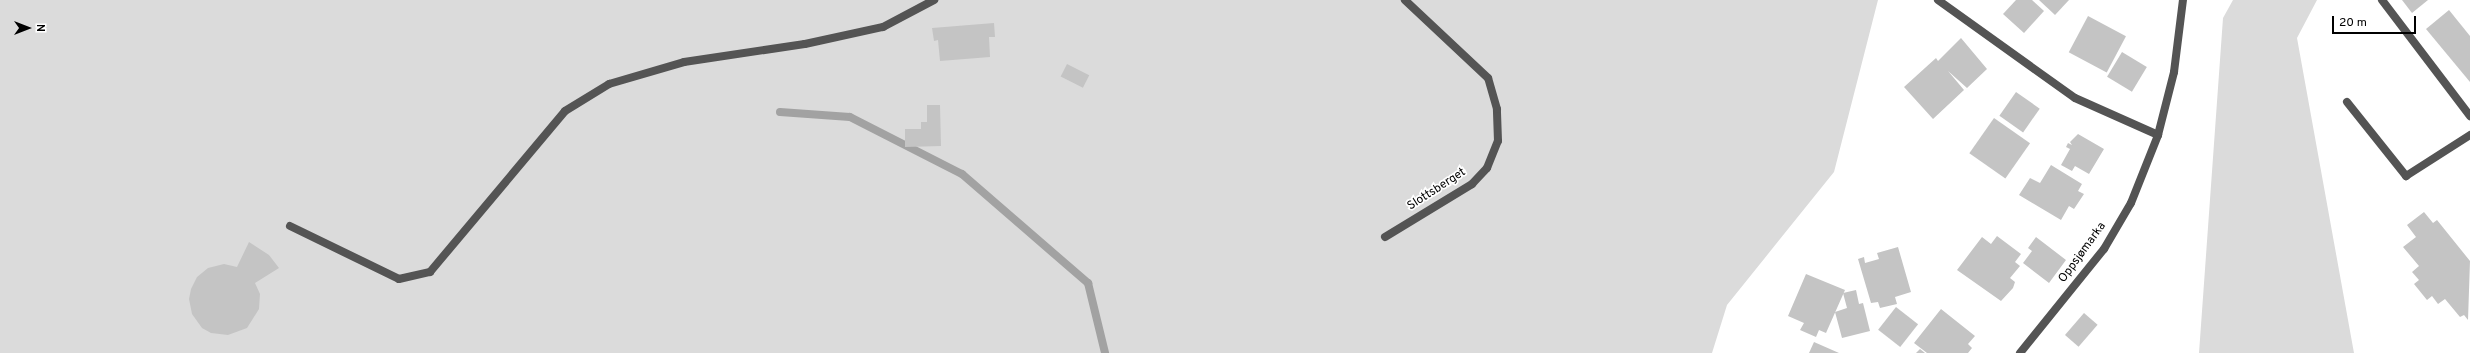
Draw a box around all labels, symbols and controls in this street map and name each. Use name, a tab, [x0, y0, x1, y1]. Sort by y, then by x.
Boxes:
north arrow	[8, 8, 48, 48]
scale bar	[2334, 8, 2418, 34]
text: 20 m	[2339, 15, 2367, 31]
text: N	[33, 24, 47, 32]
street label: Slottsberget	[1405, 166, 1469, 214]
street label: Oppsjømarka	[2056, 220, 2110, 286]

